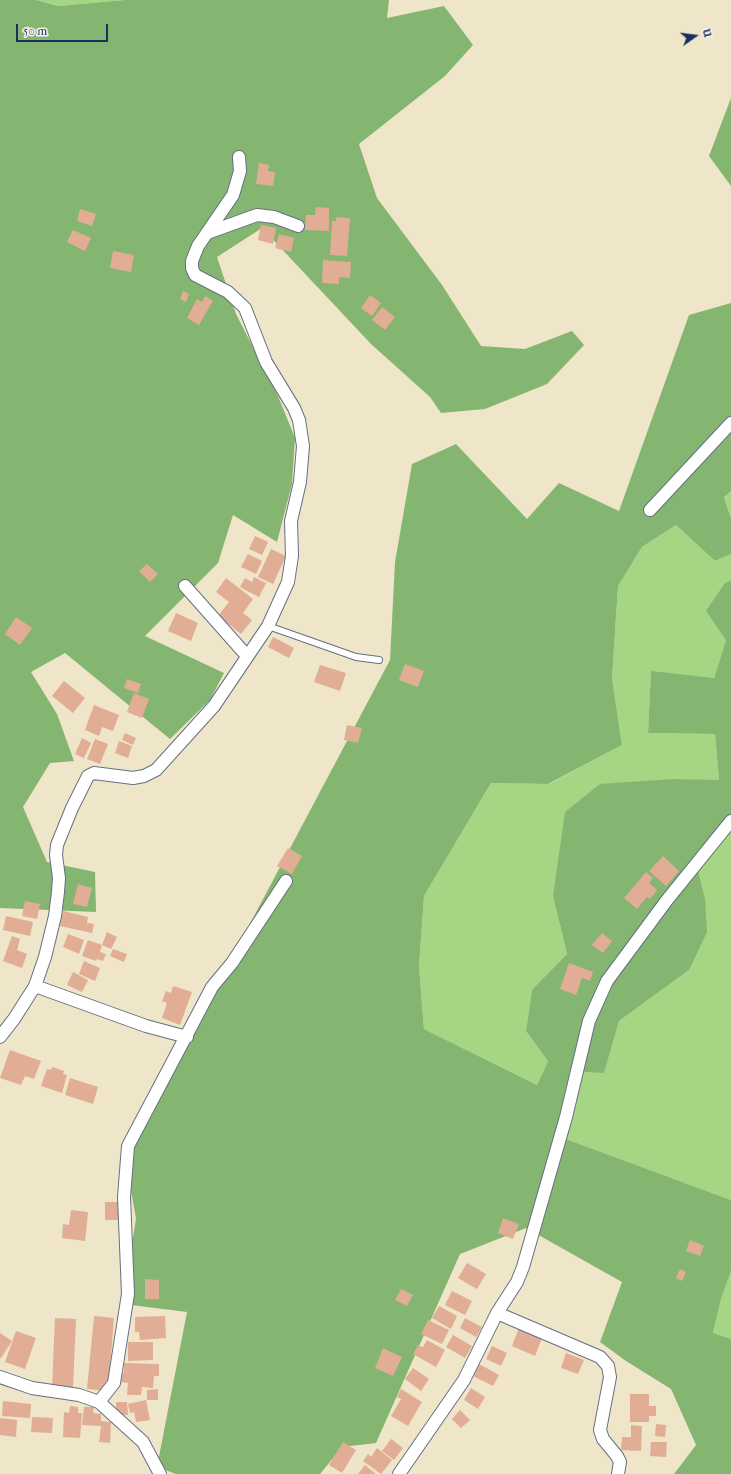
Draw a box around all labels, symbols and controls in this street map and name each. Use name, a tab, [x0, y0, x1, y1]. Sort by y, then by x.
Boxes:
scale bar	[18, 16, 110, 42]
north arrow	[675, 16, 715, 56]
text: 50 m	[23, 24, 47, 38]
text: U	[700, 27, 714, 39]

